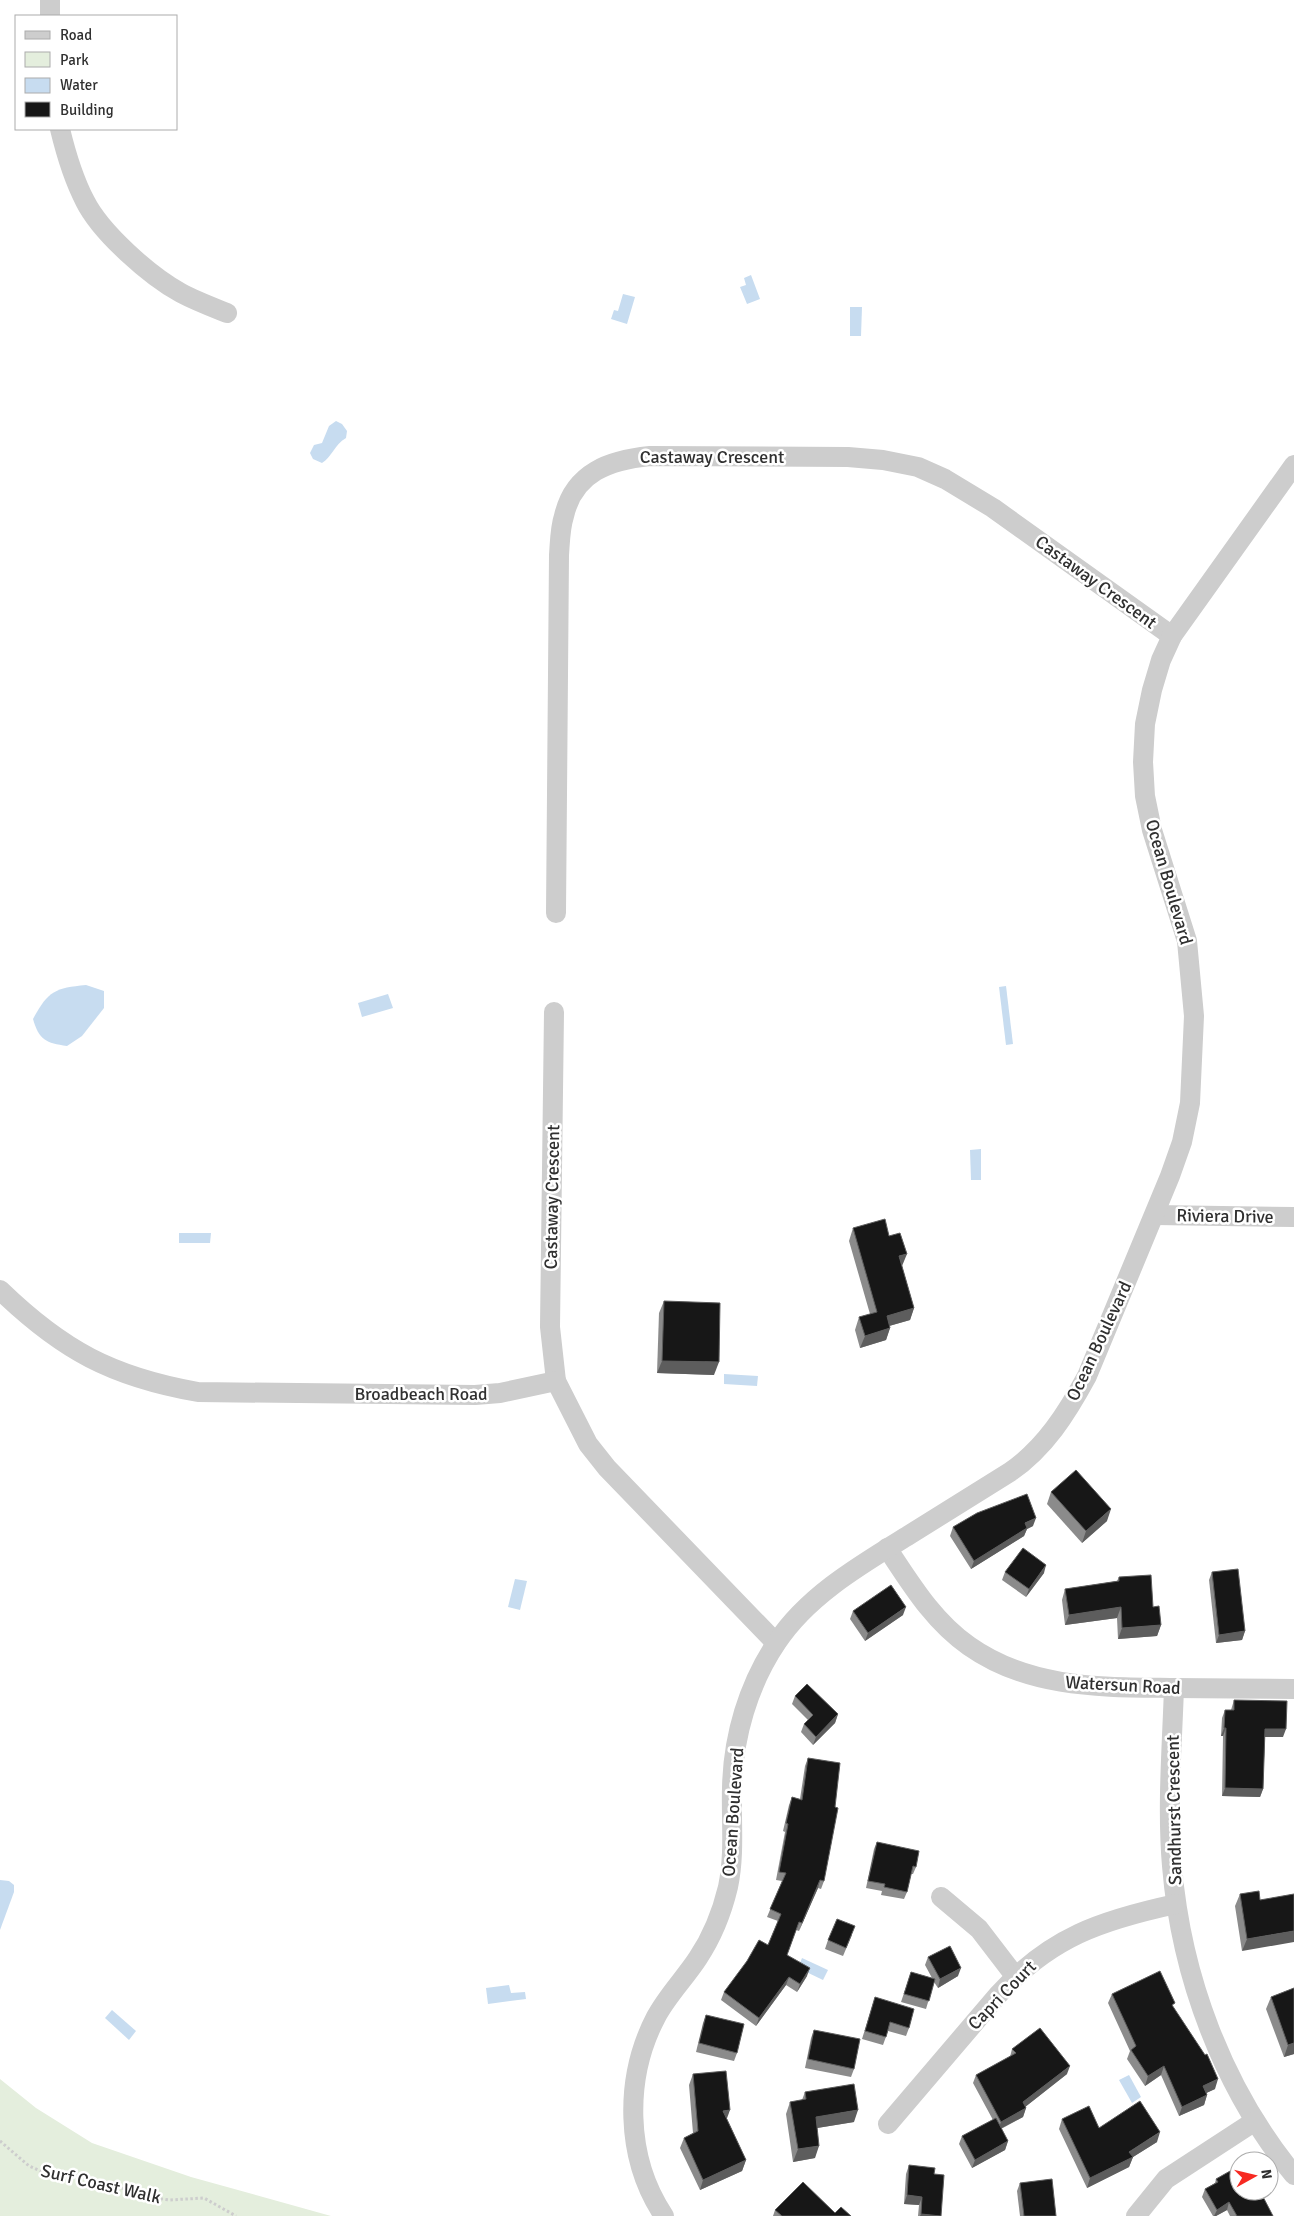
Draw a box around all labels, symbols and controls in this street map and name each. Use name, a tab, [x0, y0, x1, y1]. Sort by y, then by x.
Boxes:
legend	[15, 15, 178, 130]
text: Road	[60, 26, 92, 44]
text: Park	[60, 51, 89, 69]
text: Water	[60, 76, 98, 94]
text: Building	[60, 101, 114, 119]
street label: Castaway Crescent	[640, 446, 784, 468]
street label: Castaway Crescent	[1031, 531, 1161, 633]
street label: Ocean Boulevard	[1141, 817, 1197, 947]
street label: Castaway Crescent	[540, 1124, 564, 1270]
street label: Riviera Drive	[1176, 1204, 1274, 1228]
street label: Ocean Boulevard	[1062, 1278, 1136, 1404]
street label: Broadbeach Road	[354, 1383, 488, 1405]
street label: Watersun Road	[1065, 1671, 1181, 1699]
street label: Sandhurst Crescent	[1162, 1735, 1186, 1885]
street label: Ocean Boulevard	[718, 1747, 748, 1877]
street label: Capri Court	[963, 1956, 1041, 2034]
north arrow	[1229, 2151, 1279, 2201]
street label: Surf Coast Walk	[39, 2160, 163, 2208]
text: N	[1257, 2168, 1275, 2180]

